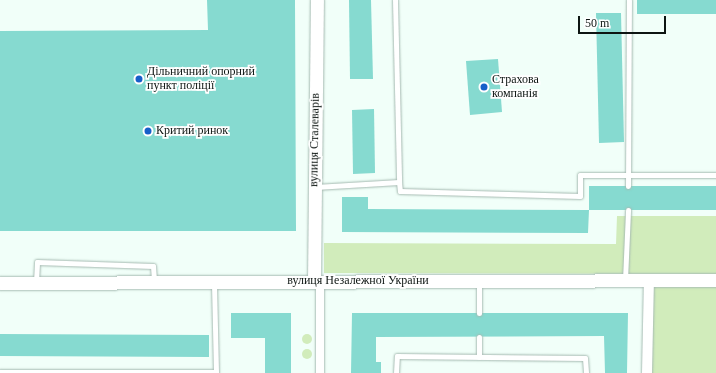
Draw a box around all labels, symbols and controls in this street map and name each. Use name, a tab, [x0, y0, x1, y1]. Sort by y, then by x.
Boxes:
scale bar	[580, 8, 668, 34]
text: 50 m	[585, 16, 609, 30]
place label: Дільничний опорний пункт поліції	[147, 65, 255, 93]
place label: Страхова компанія	[492, 73, 539, 101]
marker: Дільничний опорний пункт поліції	[134, 74, 144, 84]
marker: Страхова компанія	[479, 82, 489, 92]
street label: вулиця Сталеварів	[307, 93, 323, 187]
place label: Критий ринок	[156, 124, 228, 138]
marker: Критий ринок	[143, 126, 153, 136]
street label: вулиця Незалежної України	[287, 274, 429, 288]

